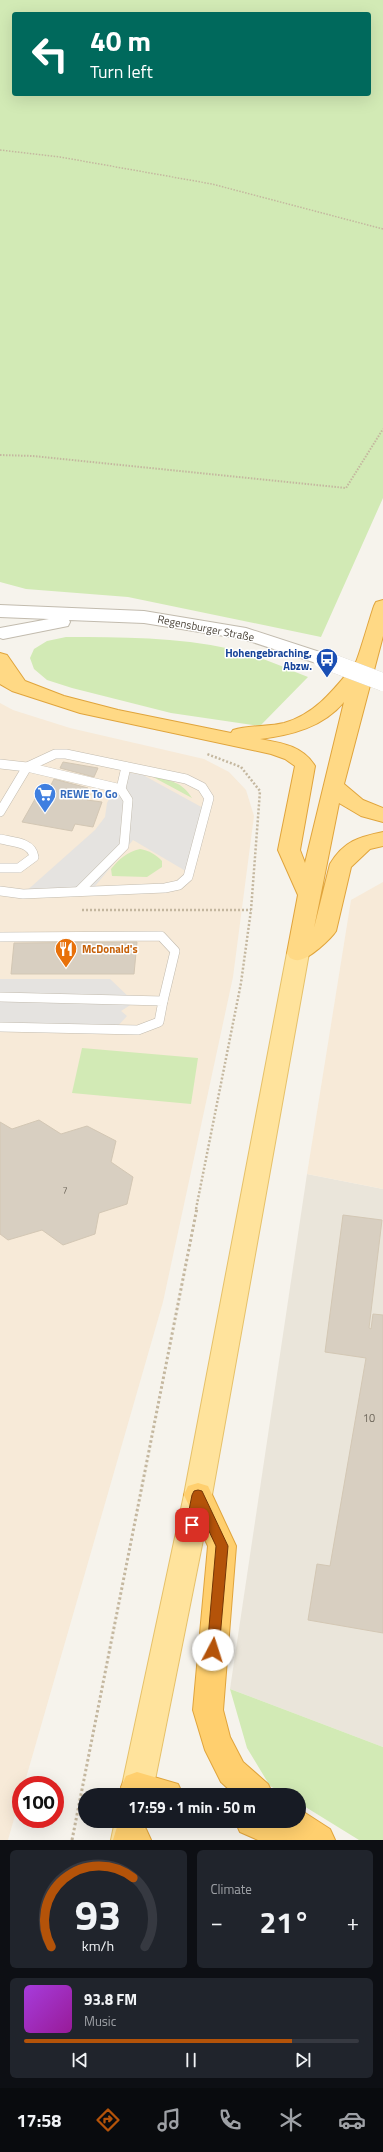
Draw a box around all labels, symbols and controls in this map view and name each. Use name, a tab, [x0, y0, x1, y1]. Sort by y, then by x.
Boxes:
text: 40 m	[90, 19, 151, 62]
icon: left	[24, 28, 76, 80]
text: Turn left	[90, 58, 153, 85]
street label: Regensburger Straße	[156, 611, 256, 645]
place label: Hohengebraching, Abzw.	[225, 645, 312, 674]
bus stop icon: Hohengebraching, Abzw.	[314, 646, 340, 679]
supermarket icon: REWE To Go	[32, 781, 58, 814]
place label: REWE To Go	[60, 786, 118, 802]
restaurant icon: McDonald's	[53, 936, 79, 969]
place label: McDonald's	[82, 941, 138, 957]
house number: 7	[62, 1184, 68, 1197]
house number: 10	[363, 1410, 375, 1426]
pin	[175, 1508, 209, 1542]
icon: arrive	[181, 1514, 203, 1536]
position arrow	[192, 1629, 234, 1671]
speed limit sign: 100	[12, 1776, 64, 1828]
text: 17:59 · 1 min · 50 m	[128, 1796, 256, 1819]
text: Climate	[211, 1879, 252, 1899]
text: 93	[75, 1883, 122, 1946]
text: 21°	[260, 1899, 310, 1945]
text: −	[211, 1905, 223, 1939]
text: +	[347, 1905, 359, 1939]
text: km/h	[82, 1935, 114, 1957]
text: 93.8 FM	[84, 1988, 137, 2011]
text: Music	[84, 2011, 116, 2031]
icon: previous	[69, 2049, 91, 2071]
icon: pause	[180, 2049, 202, 2071]
icon: next	[292, 2049, 314, 2071]
icon: directions	[94, 2106, 122, 2134]
icon: music	[155, 2106, 183, 2134]
icon: phone	[216, 2106, 244, 2134]
icon: climate	[277, 2106, 305, 2134]
icon: car	[338, 2106, 366, 2134]
text: 17:58	[17, 2107, 61, 2134]

